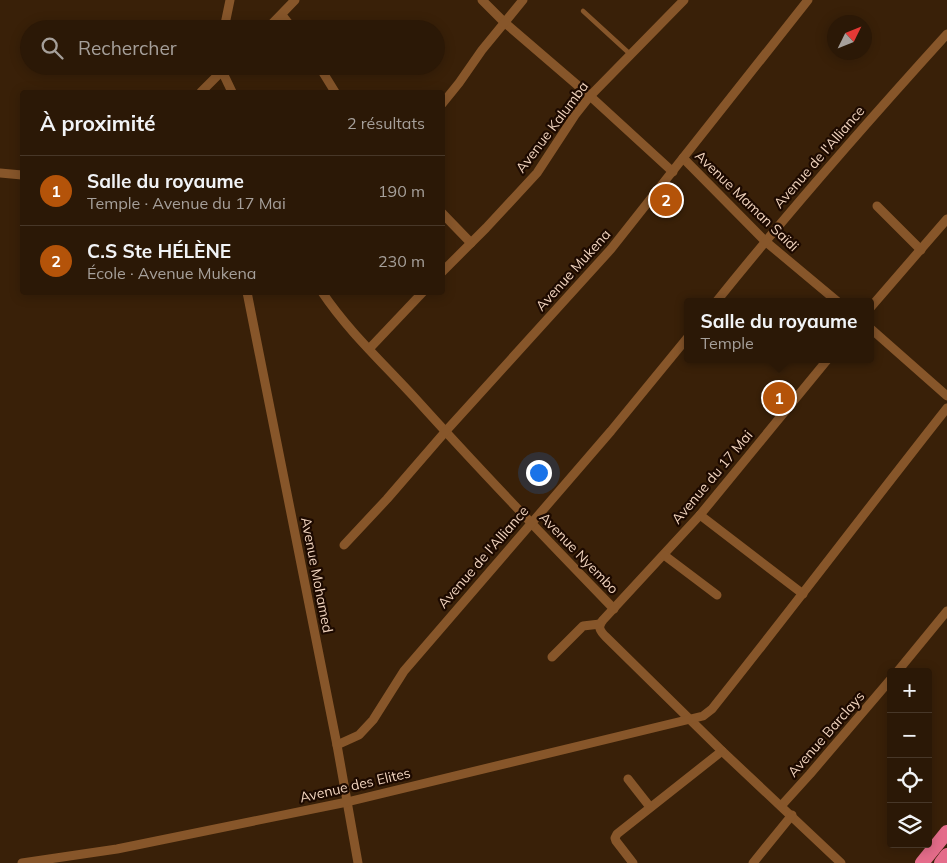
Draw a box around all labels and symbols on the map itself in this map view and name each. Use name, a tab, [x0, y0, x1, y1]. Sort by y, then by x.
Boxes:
north arrow	[827, 15, 872, 60]
street label: Avenue Kalumba	[512, 78, 592, 176]
street label: Avenue de l'Alliance	[770, 102, 868, 212]
street label: Avenue Maman Saïdi	[691, 147, 803, 255]
pin: 2	[650, 181, 682, 219]
street label: Avenue Mukena	[532, 225, 614, 315]
pin: 1	[763, 379, 795, 417]
street label: Avenue du 17 Mai	[668, 426, 756, 528]
your location	[526, 460, 552, 486]
street label: Avenue de l'Alliance	[434, 502, 532, 612]
street label: Avenue Nyembo	[536, 508, 622, 598]
street label: Avenue Mohamed	[297, 516, 337, 634]
street label: Avenue Barclays	[784, 687, 868, 781]
street label: Avenue des Elites	[298, 763, 412, 807]

